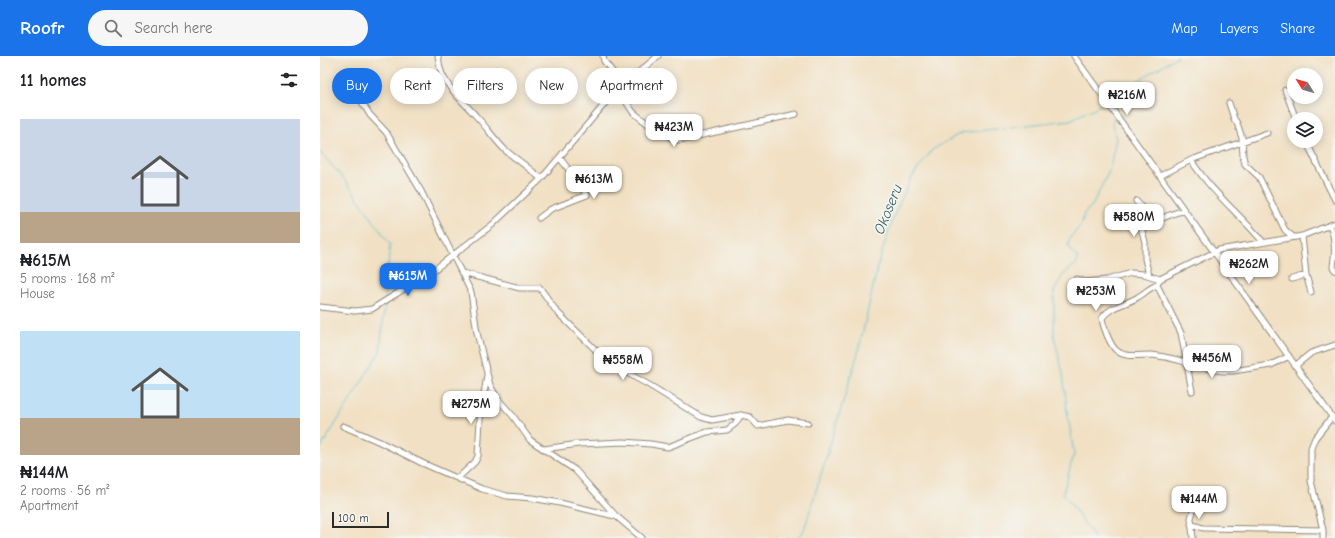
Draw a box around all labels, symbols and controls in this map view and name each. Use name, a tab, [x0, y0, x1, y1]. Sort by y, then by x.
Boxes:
search box	[88, 10, 368, 46]
text: Roofr	[20, 17, 64, 39]
icon: search	[102, 17, 124, 39]
text: Search here	[134, 19, 212, 37]
text: Map	[1171, 20, 1198, 37]
text: Layers	[1220, 20, 1258, 37]
text: Share	[1280, 20, 1315, 37]
chip: Buy	[332, 68, 382, 104]
chip: Rent	[390, 68, 445, 104]
chip: Filters	[453, 68, 517, 104]
chip: New	[525, 68, 578, 104]
chip: Apartment	[586, 68, 677, 104]
north arrow	[1287, 68, 1323, 104]
map controls	[1287, 68, 1323, 148]
icon: filters	[278, 69, 300, 91]
text: 11 homes	[20, 71, 86, 90]
pin: ₦216M	[1099, 82, 1155, 116]
text: ₦216M	[1108, 87, 1146, 102]
button: layers	[1287, 112, 1323, 148]
pin: ₦423M	[646, 114, 702, 148]
text: ₦423M	[655, 119, 693, 134]
icon: home	[124, 145, 196, 217]
pin: ₦613M	[566, 166, 622, 200]
text: ₦613M	[575, 171, 613, 186]
water label: Okoseru	[870, 181, 906, 237]
pin: ₦580M	[1106, 204, 1162, 238]
text: ₦580M	[1114, 209, 1154, 224]
text: ₦615M	[20, 251, 71, 270]
pin: ₦262M	[1221, 251, 1277, 285]
text: ₦262M	[1229, 256, 1269, 271]
pin: ₦615M	[380, 263, 436, 297]
text: ₦615M	[389, 268, 427, 283]
text: 5 rooms · 168 m²	[20, 271, 114, 286]
pin: ₦253M	[1068, 278, 1124, 312]
text: ₦253M	[1076, 283, 1116, 298]
text: House	[20, 286, 55, 301]
pin: ₦456M	[1184, 345, 1240, 379]
pin: ₦558M	[595, 347, 651, 381]
text: ₦456M	[1192, 350, 1232, 365]
text: ₦558M	[603, 352, 643, 367]
icon: home	[124, 357, 196, 429]
pin: ₦275M	[443, 391, 499, 425]
text: ₦275M	[452, 396, 490, 411]
text: ₦144M	[20, 463, 68, 482]
text: 2 rooms · 56 m²	[20, 483, 109, 498]
pin: ₦144M	[1171, 486, 1227, 520]
text: ₦144M	[1180, 491, 1218, 506]
text: Apartment	[20, 498, 78, 513]
scale bar	[332, 510, 389, 529]
text: 100 m	[338, 512, 369, 525]

